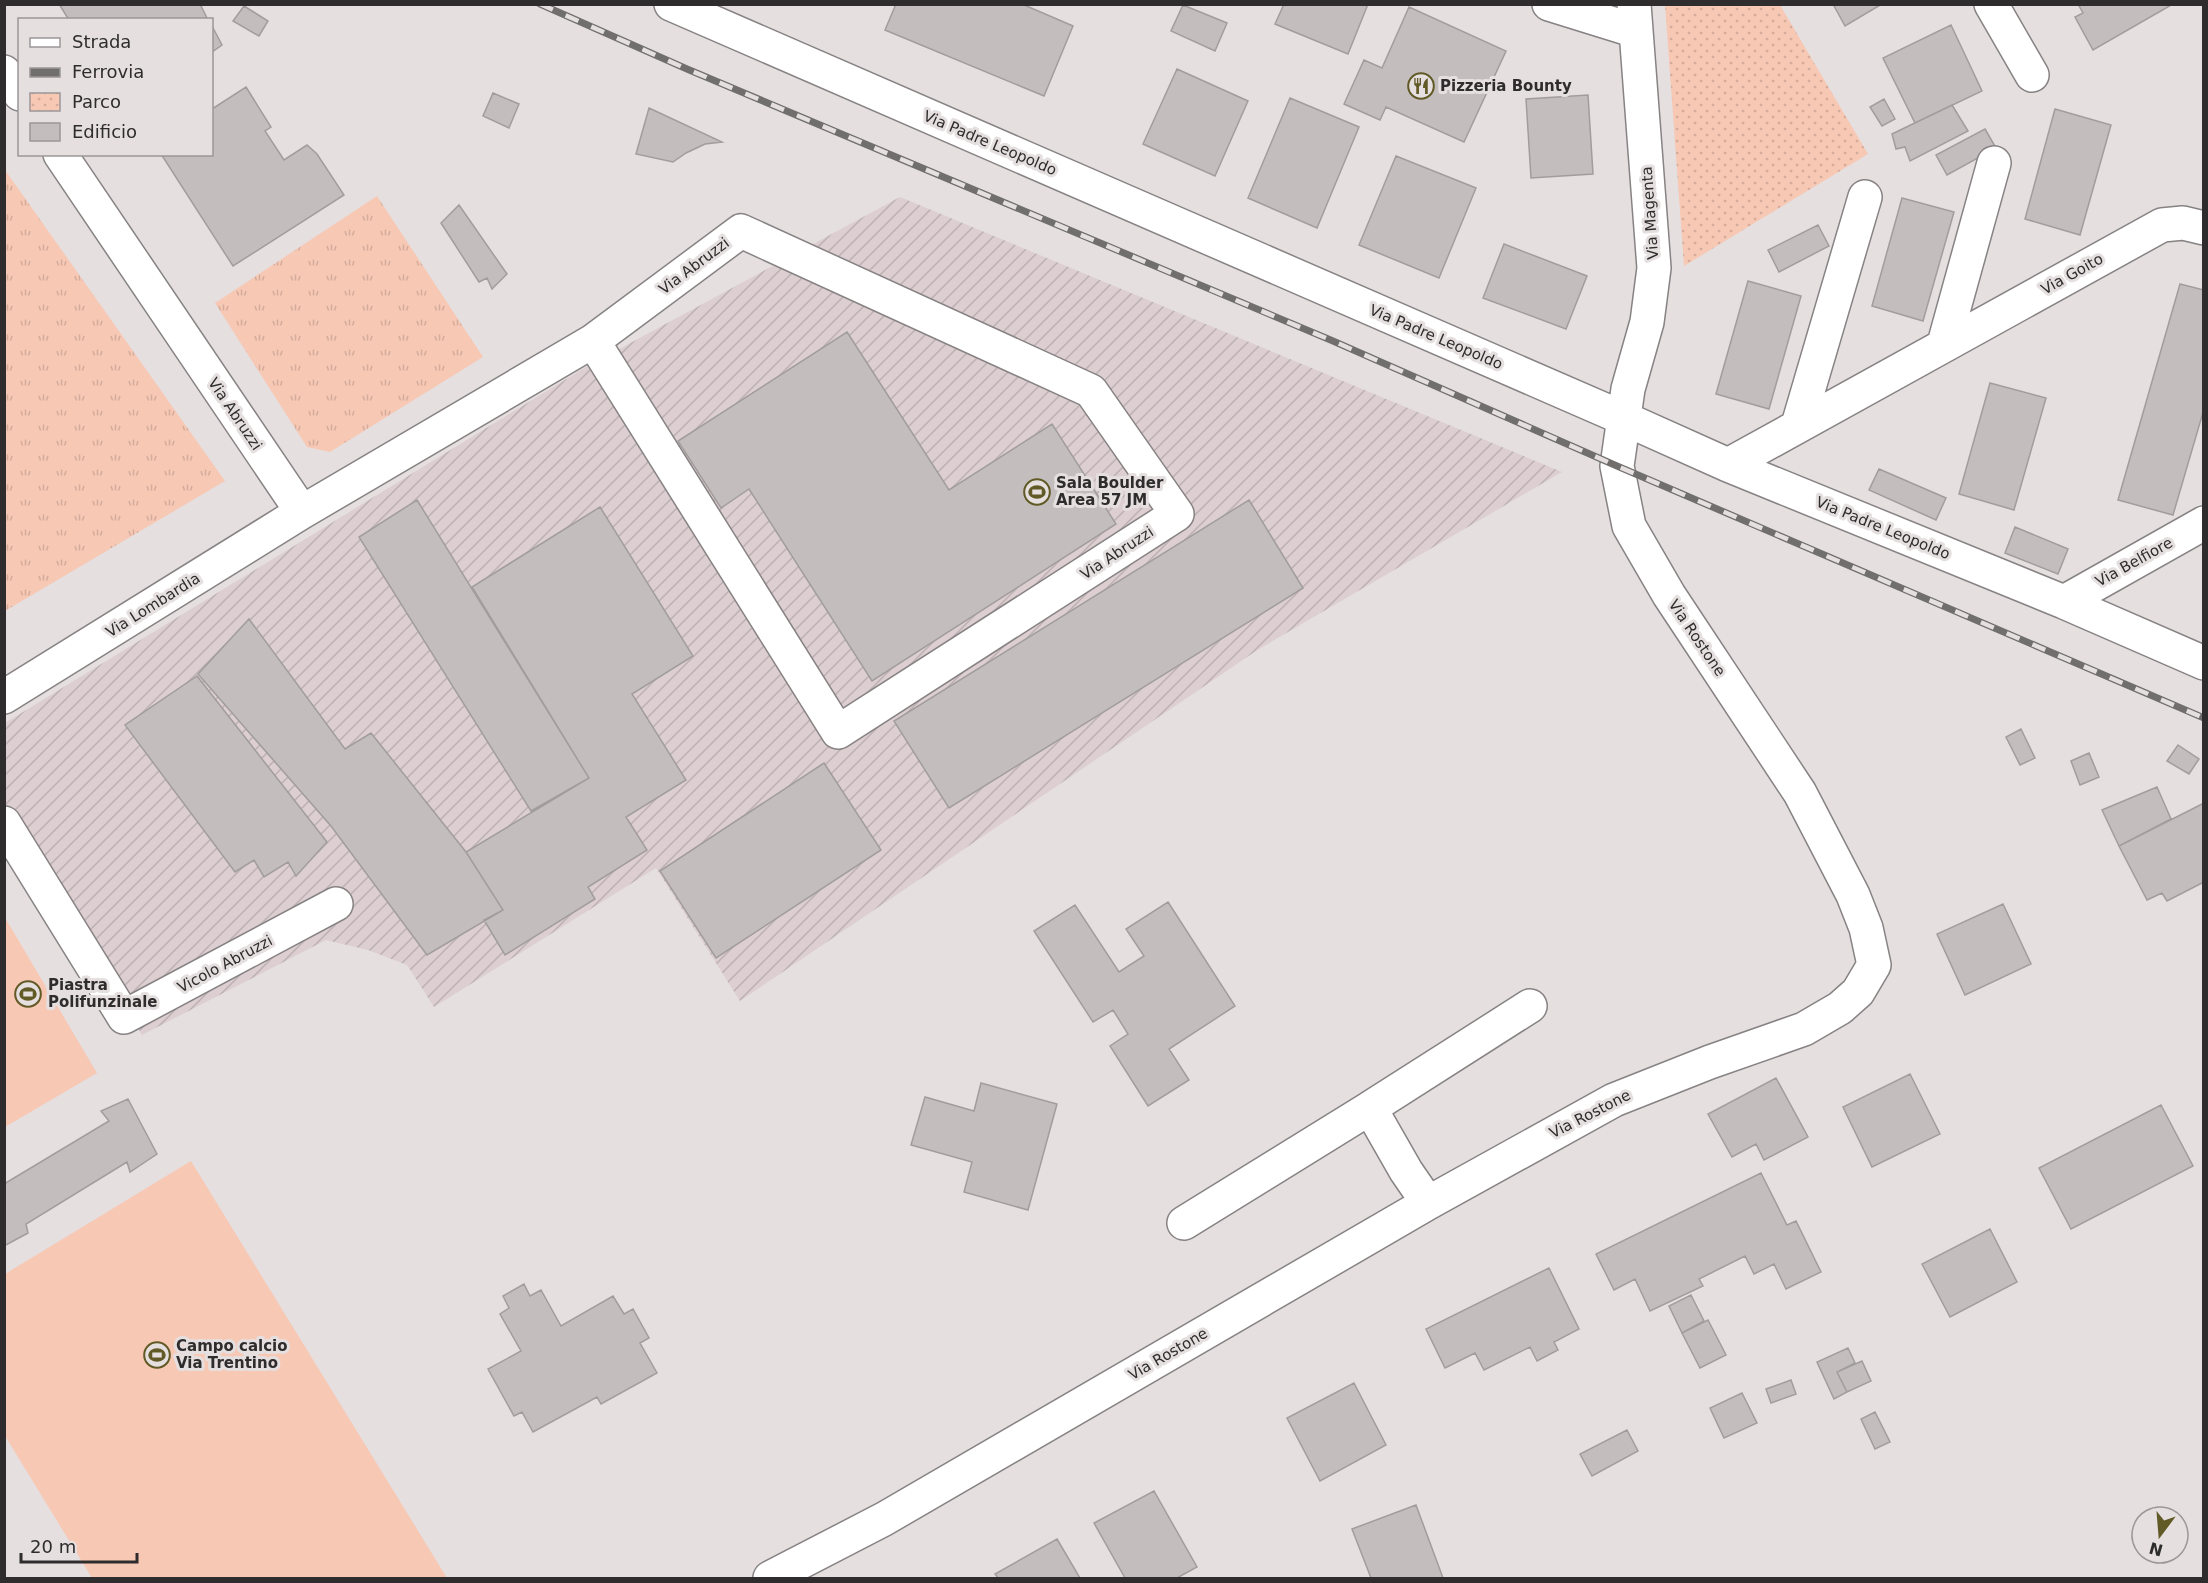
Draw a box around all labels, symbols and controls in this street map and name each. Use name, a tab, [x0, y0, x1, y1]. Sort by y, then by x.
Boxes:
legend	[18, 18, 213, 156]
text: Strada	[72, 31, 131, 52]
text: Ferrovia	[72, 61, 144, 82]
restaurant icon: Pizzeria Bounty	[1406, 71, 1436, 101]
place label: Pizzeria Bounty	[1440, 77, 1572, 95]
text: Parco	[72, 91, 121, 112]
street label: Via Padre Leopoldo	[921, 107, 1059, 179]
text: Edificio	[72, 121, 137, 142]
street label: Via Magenta	[1638, 166, 1662, 260]
street label: Via Abruzzi	[655, 234, 733, 298]
street label: Via Goito	[2038, 250, 2106, 298]
street label: Via Padre Leopoldo	[1367, 301, 1505, 373]
street label: Via Abruzzi	[204, 374, 266, 454]
place label: Sala Boulder Area 57 JM	[1056, 474, 1164, 509]
sports icon: Sala Boulder Area 57 JM	[1022, 477, 1052, 507]
street label: Via Padre Leopoldo	[1813, 493, 1953, 563]
street label: Via Abruzzi	[1077, 523, 1157, 583]
street label: Via Belfiore	[2092, 533, 2176, 591]
street label: Via Lombardia	[103, 569, 203, 641]
street label: Via Rostone	[1665, 596, 1729, 680]
street label: Vicolo Abruzzi	[174, 931, 276, 997]
place label: Piastra Polifunzinale	[48, 976, 157, 1011]
sports icon: Piastra Polifunzinale	[13, 979, 43, 1009]
street label: Via Rostone	[1546, 1086, 1634, 1142]
street label: Via Rostone	[1125, 1324, 1211, 1384]
place label: Campo calcio Via Trentino	[176, 1337, 288, 1372]
sports icon: Campo calcio Via Trentino	[142, 1340, 172, 1370]
north arrow	[2130, 1505, 2190, 1565]
scale bar	[21, 1526, 136, 1564]
text: 20 m	[30, 1536, 76, 1557]
text: N	[2147, 1538, 2165, 1560]

